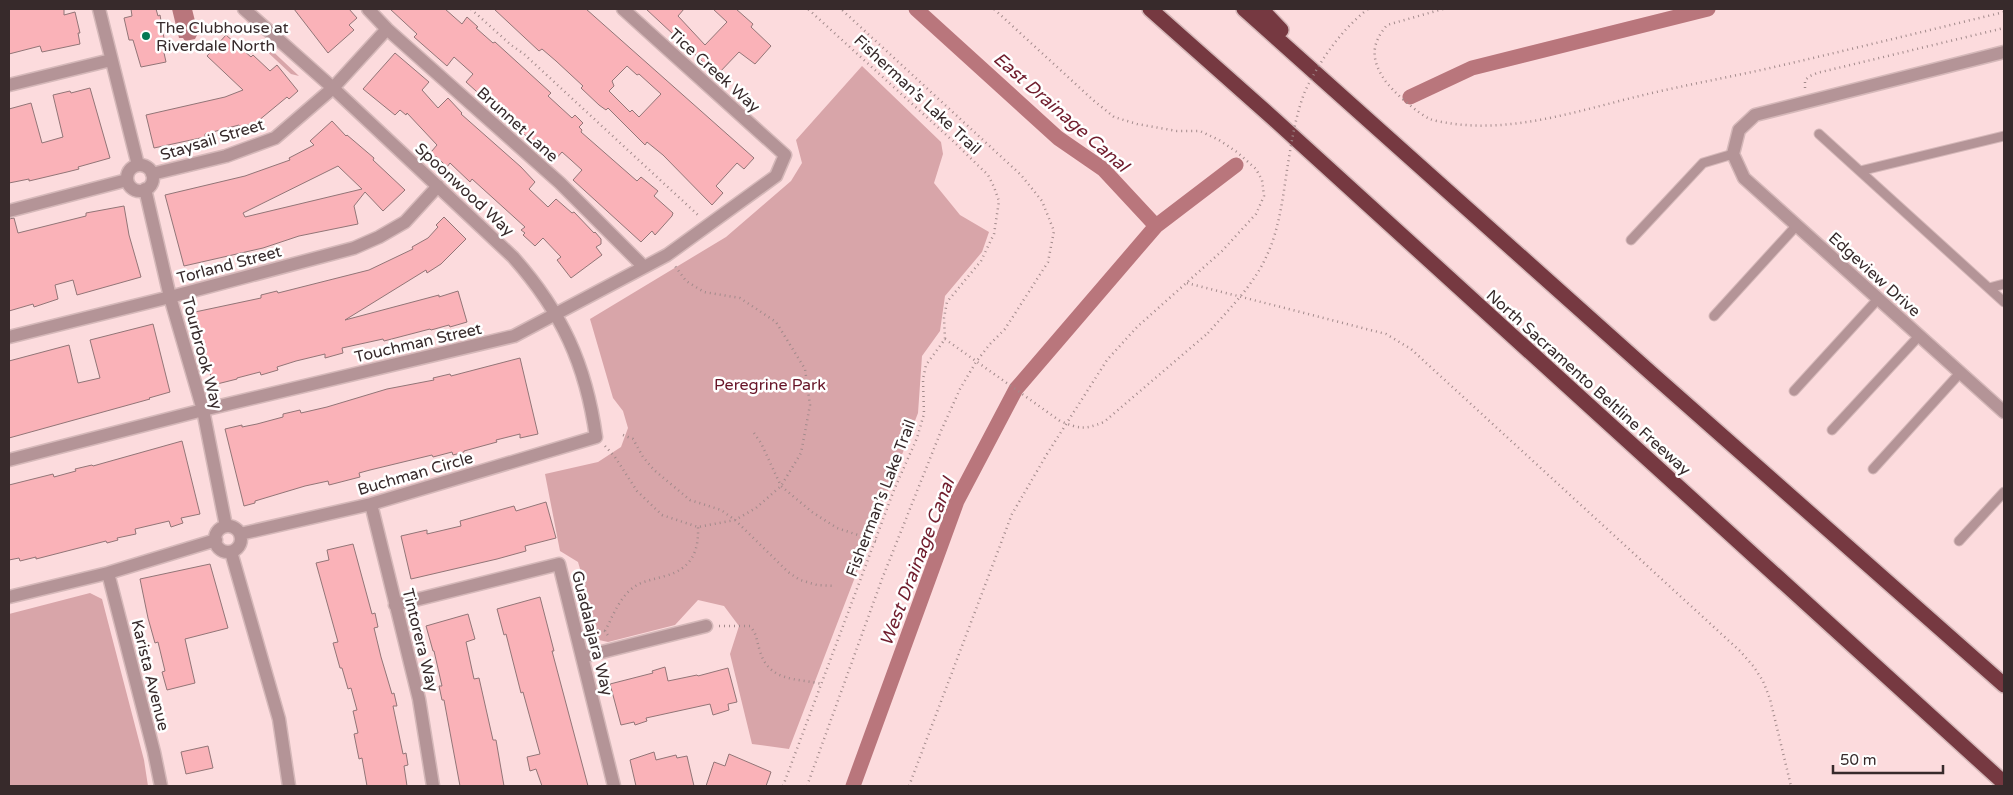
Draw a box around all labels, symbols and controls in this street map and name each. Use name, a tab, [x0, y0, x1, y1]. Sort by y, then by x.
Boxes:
place label: The Clubhouse at Riverdale North	[156, 18, 289, 56]
street label: Tice Creek Way	[664, 24, 764, 117]
marker: The Clubhouse at Riverdale North	[140, 30, 152, 42]
street label: Fisherman’s Lake Trail	[850, 31, 985, 159]
water label: East Drainage Canal	[989, 47, 1135, 178]
street label: Brunnet Lane	[472, 83, 562, 167]
street label: Staysail Street	[158, 115, 267, 165]
street label: Spoonwood Way	[411, 139, 518, 241]
street label: Edgeview Drive	[1824, 228, 1924, 321]
street label: Torland Street	[175, 241, 284, 289]
street label: North Sacramento Beltline Freeway	[1482, 285, 1695, 480]
street label: Tourbrook Way	[177, 295, 227, 412]
street label: Touchman Street	[353, 319, 484, 367]
park label: Peregrine Park	[714, 375, 826, 395]
street label: Fisherman’s Lake Trail	[842, 417, 920, 580]
street label: Buchman Circle	[355, 448, 475, 500]
water label: West Drainage Canal	[875, 473, 960, 649]
street label: Guadalajara Way	[567, 569, 617, 698]
street label: Tintorera Way	[397, 586, 443, 694]
street label: Karista Avenue	[127, 618, 174, 733]
scale bar	[1833, 742, 1943, 774]
text: 50 m	[1840, 751, 1877, 769]

